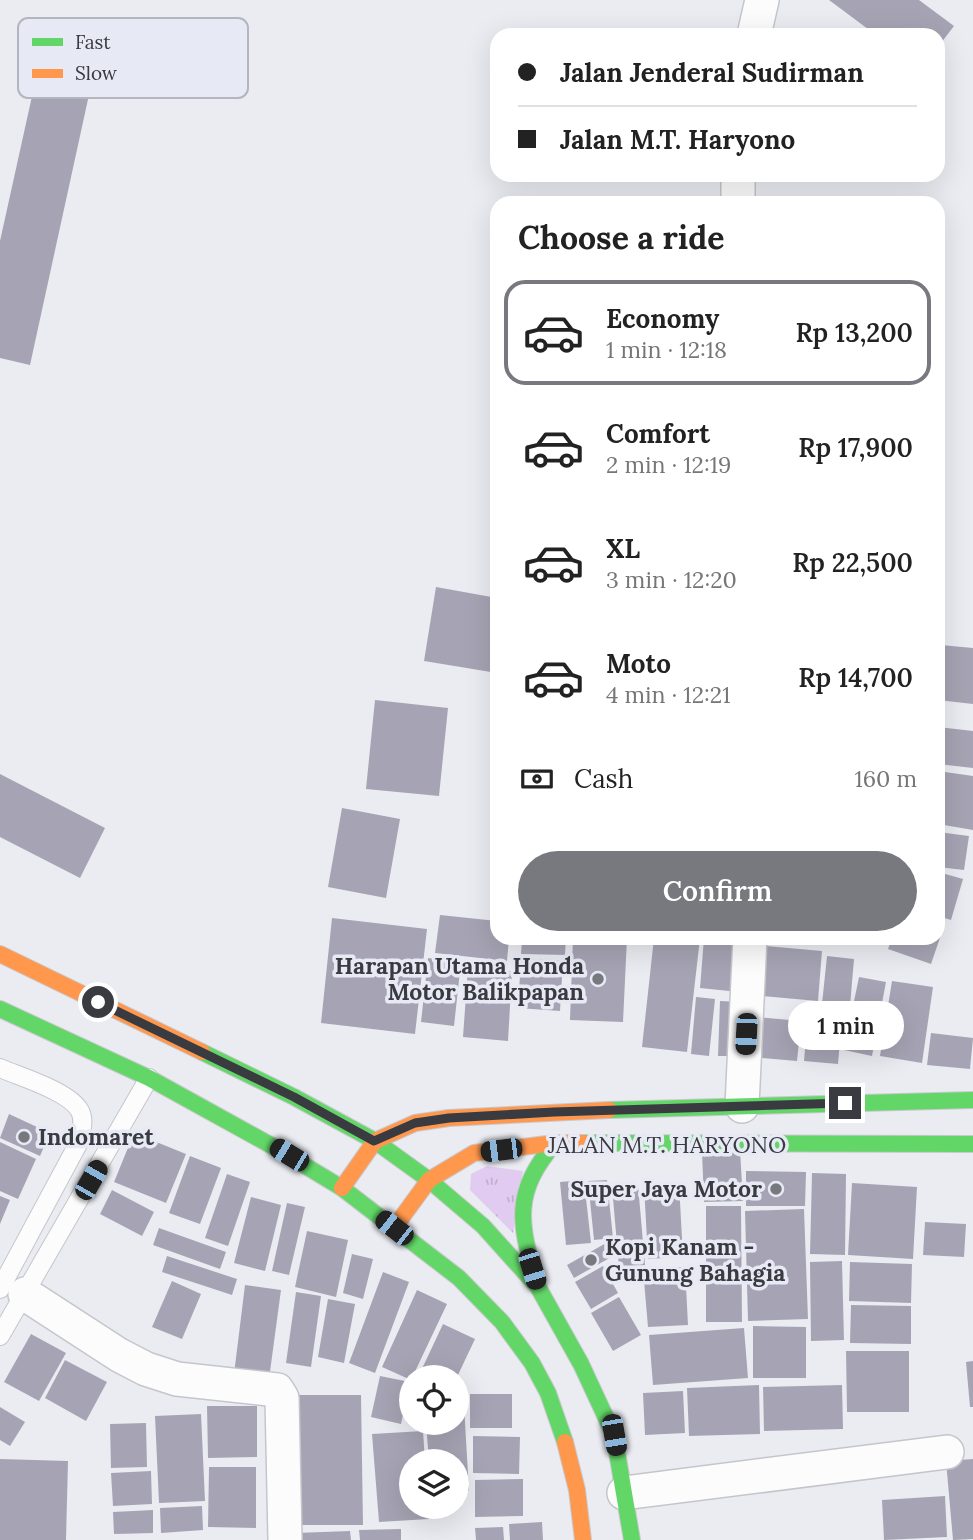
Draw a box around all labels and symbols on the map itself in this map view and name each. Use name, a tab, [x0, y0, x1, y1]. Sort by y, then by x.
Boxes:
legend	[18, 18, 248, 98]
text: Fast	[75, 30, 111, 54]
text: Slow	[75, 61, 118, 85]
place label: Harapan Utama Honda Motor Balikpapan	[335, 951, 584, 1006]
marker: Harapan Utama Honda Motor Balikpapan	[590, 971, 606, 987]
route start	[82, 986, 114, 1018]
callout: 1 min	[787, 1002, 903, 1050]
car	[735, 1012, 758, 1056]
route end	[829, 1087, 861, 1119]
place label: Indomaret	[38, 1122, 154, 1151]
marker: Indomaret	[16, 1129, 32, 1145]
street label: JALAN M.T. HARYONO	[547, 1130, 786, 1159]
car	[266, 1135, 313, 1175]
car	[479, 1137, 524, 1163]
car	[72, 1157, 111, 1203]
place label: Super Jaya Motor	[570, 1174, 762, 1203]
marker: Super Jaya Motor	[768, 1181, 784, 1197]
car	[371, 1207, 418, 1249]
place label: Kopi Kanam - Gunung Bahagia	[605, 1232, 785, 1287]
car	[516, 1246, 549, 1292]
marker: Kopi Kanam - Gunung Bahagia	[583, 1252, 599, 1268]
car	[601, 1412, 628, 1458]

